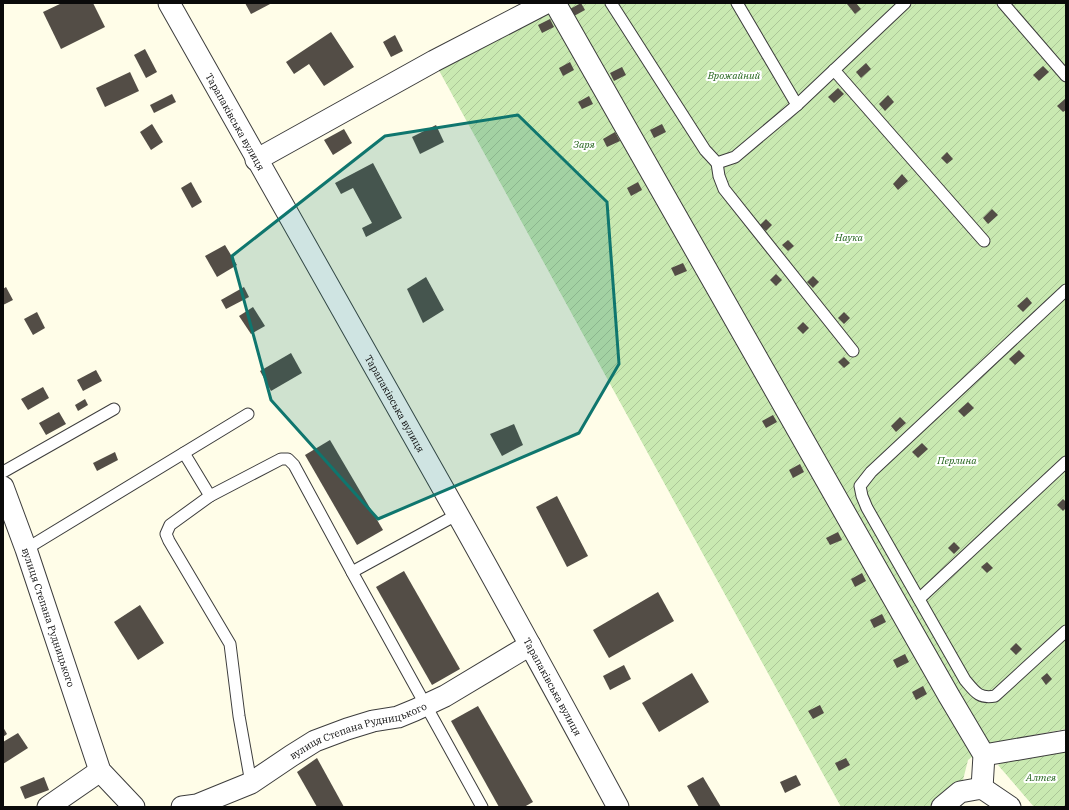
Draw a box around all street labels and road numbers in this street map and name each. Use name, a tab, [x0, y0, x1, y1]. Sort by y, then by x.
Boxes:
street label: Тарапаківська вулиця	[202, 71, 268, 173]
street label: Тарапаківська вулиця	[362, 353, 427, 455]
street label: вулиця Степана Рудницького	[19, 546, 78, 689]
street label: Тарапаківська вулиця	[520, 636, 584, 738]
street label: вулиця Степана Рудницького	[287, 699, 429, 762]

